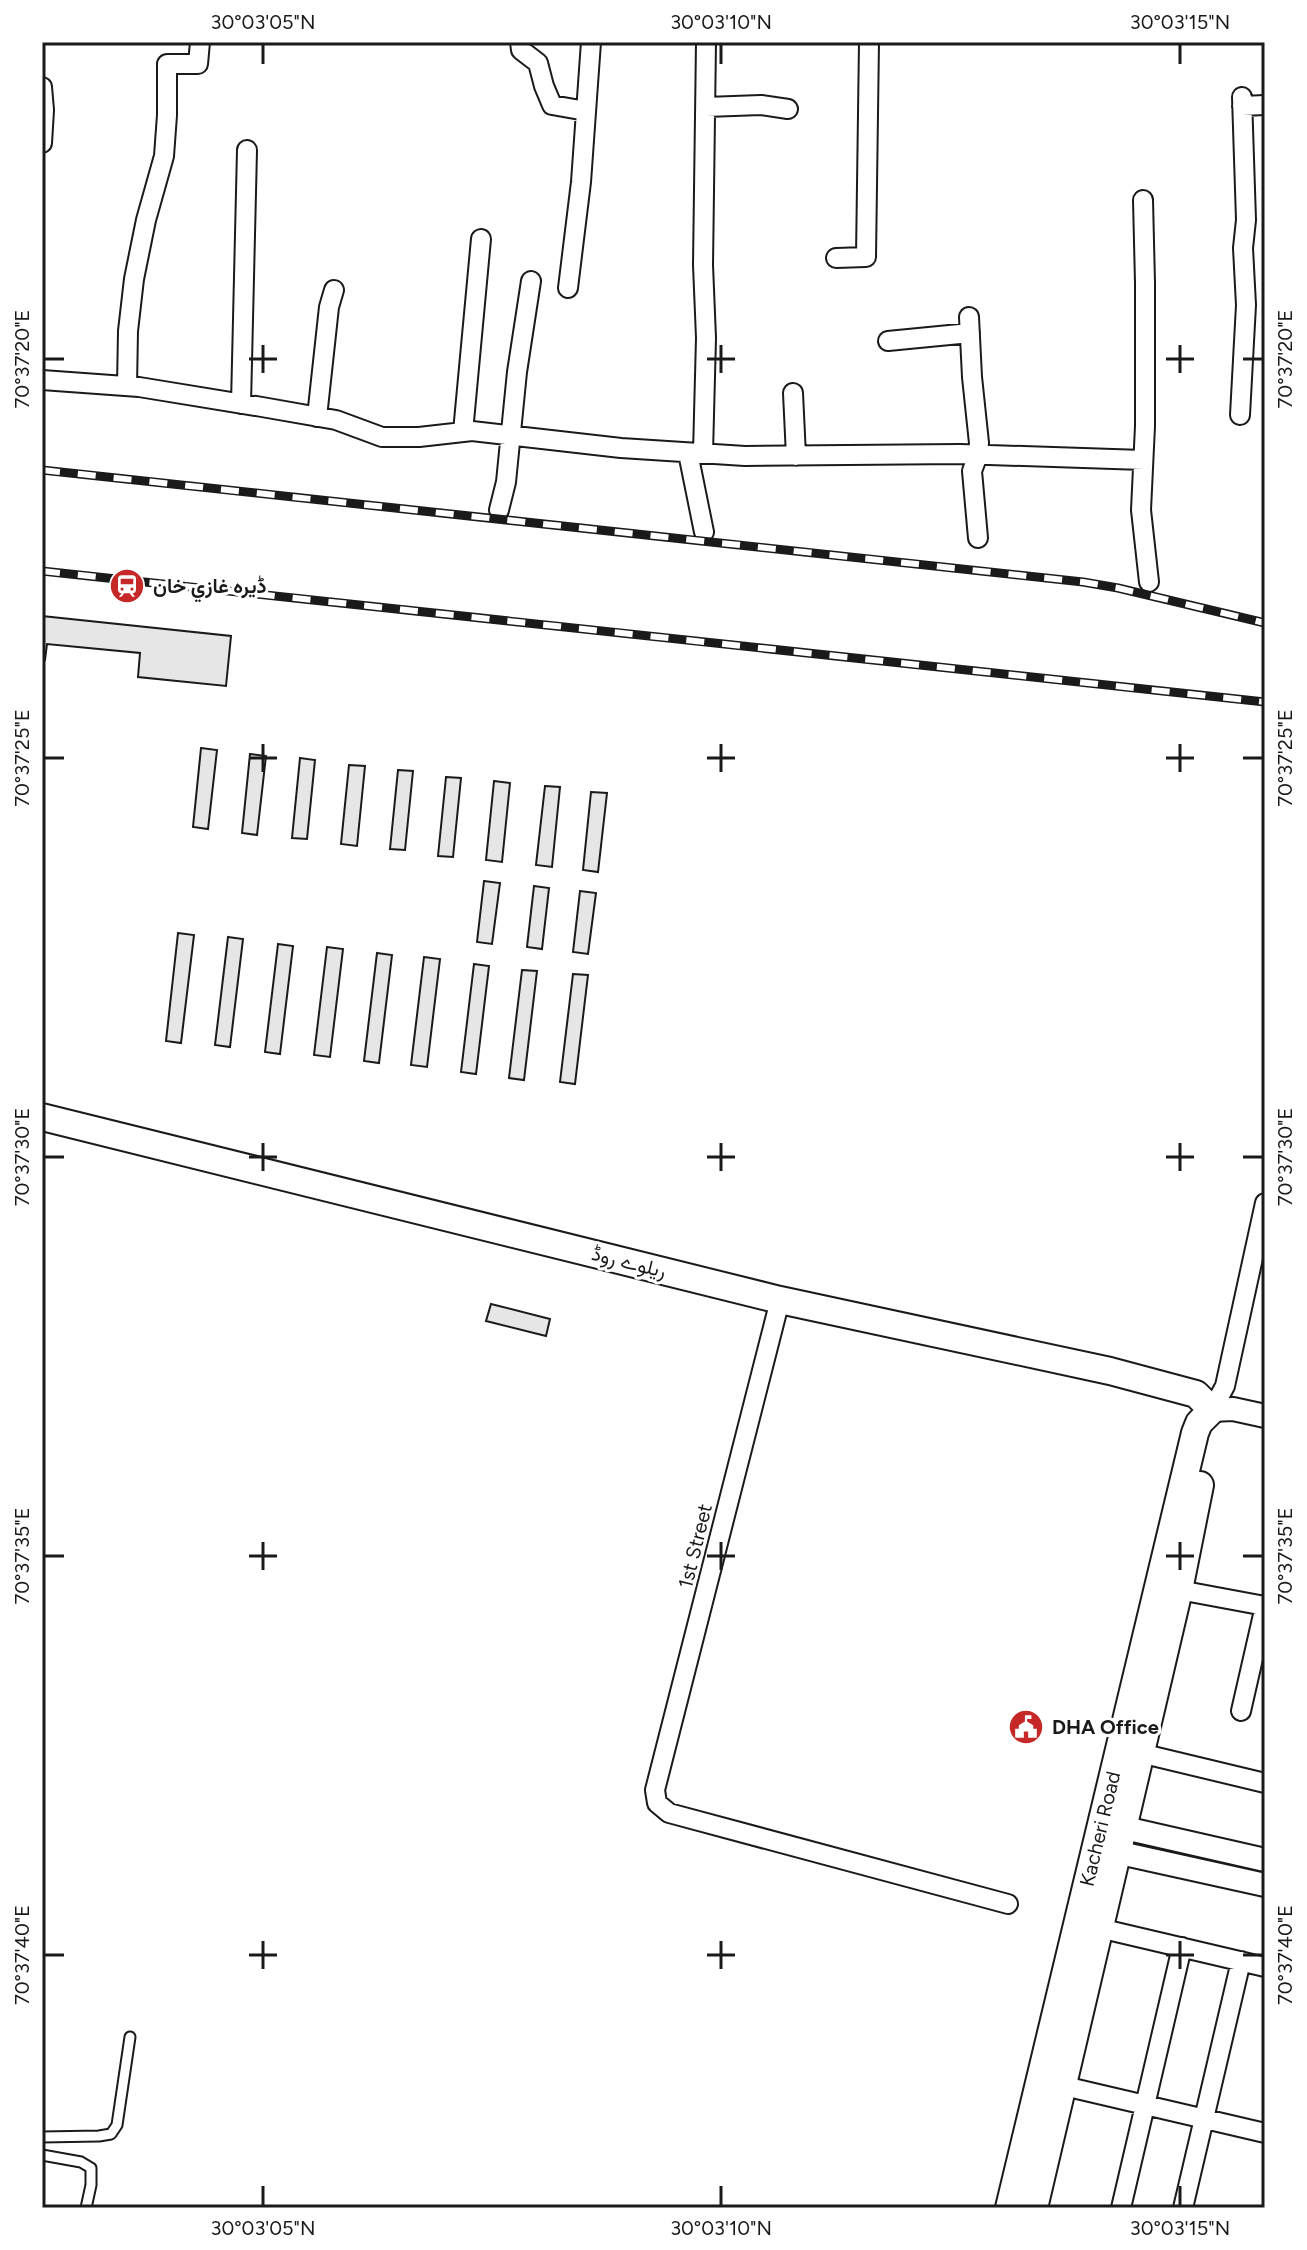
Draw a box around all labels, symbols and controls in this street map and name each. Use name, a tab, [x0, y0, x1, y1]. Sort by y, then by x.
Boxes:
text: 30°03'05"N	[211, 10, 315, 34]
text: 30°03'10"N	[670, 10, 772, 34]
text: 30°03'15"N	[1130, 10, 1230, 34]
text: 70°37'20"E	[10, 310, 34, 408]
text: 70°37'20"E	[1273, 310, 1297, 408]
station icon: ڈيره غازي خان	[108, 567, 146, 605]
place label: ڈيره غازي خان	[153, 574, 267, 603]
text: 70°37'25"E	[10, 709, 34, 807]
text: 70°37'25"E	[1273, 709, 1297, 807]
text: 70°37'30"E	[10, 1108, 34, 1206]
text: 70°37'30"E	[1273, 1108, 1297, 1206]
street label: ریلوے روڈ	[589, 1241, 669, 1284]
street label: 1st Street	[673, 1501, 717, 1591]
text: 70°37'35"E	[10, 1507, 34, 1605]
text: 70°37'35"E	[1273, 1507, 1297, 1605]
public building icon: DHA Office	[1007, 1708, 1045, 1746]
place label: DHA Office	[1052, 1715, 1159, 1739]
street label: Kacheri Road	[1075, 1769, 1125, 1889]
text: 70°37'40"E	[10, 1905, 34, 2005]
text: 70°37'40"E	[1273, 1905, 1297, 2005]
text: 30°03'05"N	[211, 2216, 315, 2240]
text: 30°03'10"N	[670, 2216, 772, 2240]
text: 30°03'15"N	[1130, 2216, 1230, 2240]

